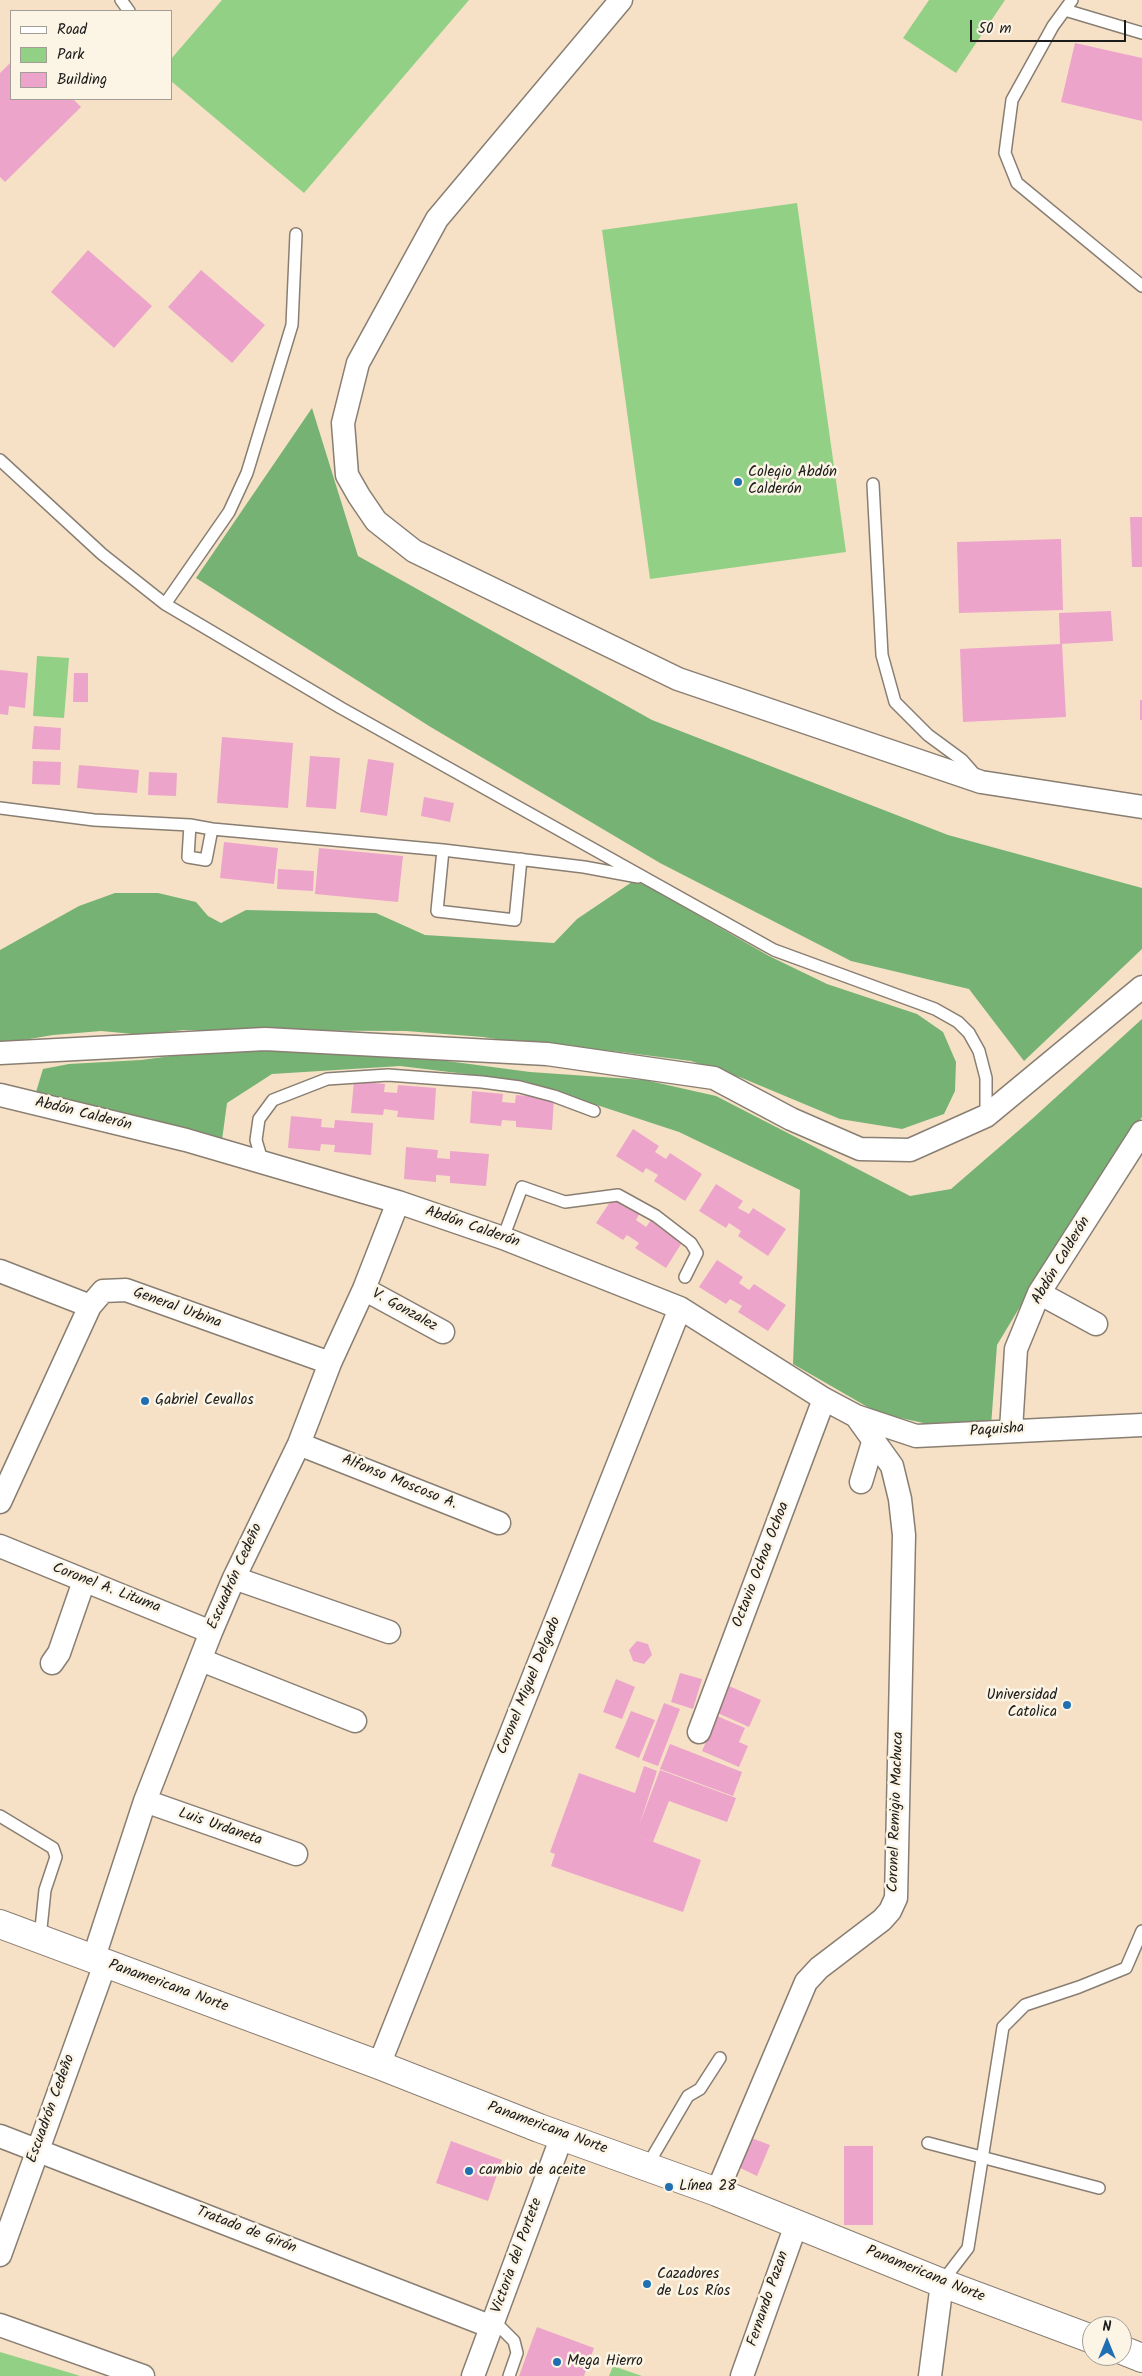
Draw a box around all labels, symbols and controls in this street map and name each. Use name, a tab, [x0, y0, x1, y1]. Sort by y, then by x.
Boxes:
legend	[10, 10, 172, 100]
scale bar	[972, 10, 1128, 42]
text: 50 m	[978, 17, 1012, 41]
text: Road	[57, 18, 87, 42]
text: Park	[57, 43, 84, 67]
text: Building	[57, 68, 107, 92]
place label: Colegio Abdón Calderón	[748, 464, 837, 499]
marker: Colegio Abdón Calderón	[732, 476, 744, 488]
street label: Abdón Calderón	[33, 1094, 133, 1136]
street label: Abdón Calderón	[422, 1203, 522, 1253]
street label: Abdón Calderón	[1029, 1214, 1095, 1308]
street label: General Urbina	[130, 1285, 224, 1333]
street label: V. Gonzalez	[368, 1286, 440, 1336]
place label: Gabriel Cevallos	[155, 1392, 254, 1410]
marker: Gabriel Cevallos	[139, 1395, 151, 1407]
street label: Paquisha	[969, 1420, 1025, 1442]
street label: Alfonso Moscoso A.	[339, 1452, 459, 1514]
street label: Octavio Ochoa Ochoa	[730, 1500, 794, 1630]
street label: Escuadrón Cedeño	[205, 1521, 267, 1633]
street label: Coronel A. Lituma	[49, 1560, 163, 1618]
street label: Coronel Miguel Delgado	[494, 1615, 566, 1757]
place label: Universidad Catolica	[986, 1687, 1057, 1722]
marker: Universidad Catolica	[1061, 1699, 1073, 1711]
street label: Coronel Remigio Machuca	[885, 1731, 909, 1893]
street label: Luis Urdaneta	[176, 1805, 264, 1851]
street label: Panamericana Norte	[105, 1957, 231, 2017]
street label: Escuadrón Cedeño	[24, 2052, 80, 2166]
street label: Panamericana Norte	[484, 2099, 610, 2159]
place label: cambio de aceite	[479, 2162, 586, 2180]
marker: cambio de aceite	[463, 2165, 475, 2177]
place label: Línea 28	[679, 2178, 736, 2196]
marker: Línea 28	[663, 2181, 675, 2193]
street label: Victoria del Portete	[489, 2196, 547, 2316]
street label: Tratado de Girón	[193, 2204, 299, 2258]
street label: Panamericana Norte	[863, 2243, 987, 2307]
street label: Fernando Pazan	[744, 2249, 794, 2349]
place label: Cazadores de Los Ríos	[657, 2266, 730, 2301]
marker: Cazadores de Los Ríos	[641, 2278, 653, 2290]
north arrow	[1082, 2316, 1132, 2366]
text: N	[1103, 2316, 1111, 2338]
place label: Mega Hierro	[567, 2353, 643, 2371]
marker: Mega Hierro	[551, 2356, 563, 2368]

